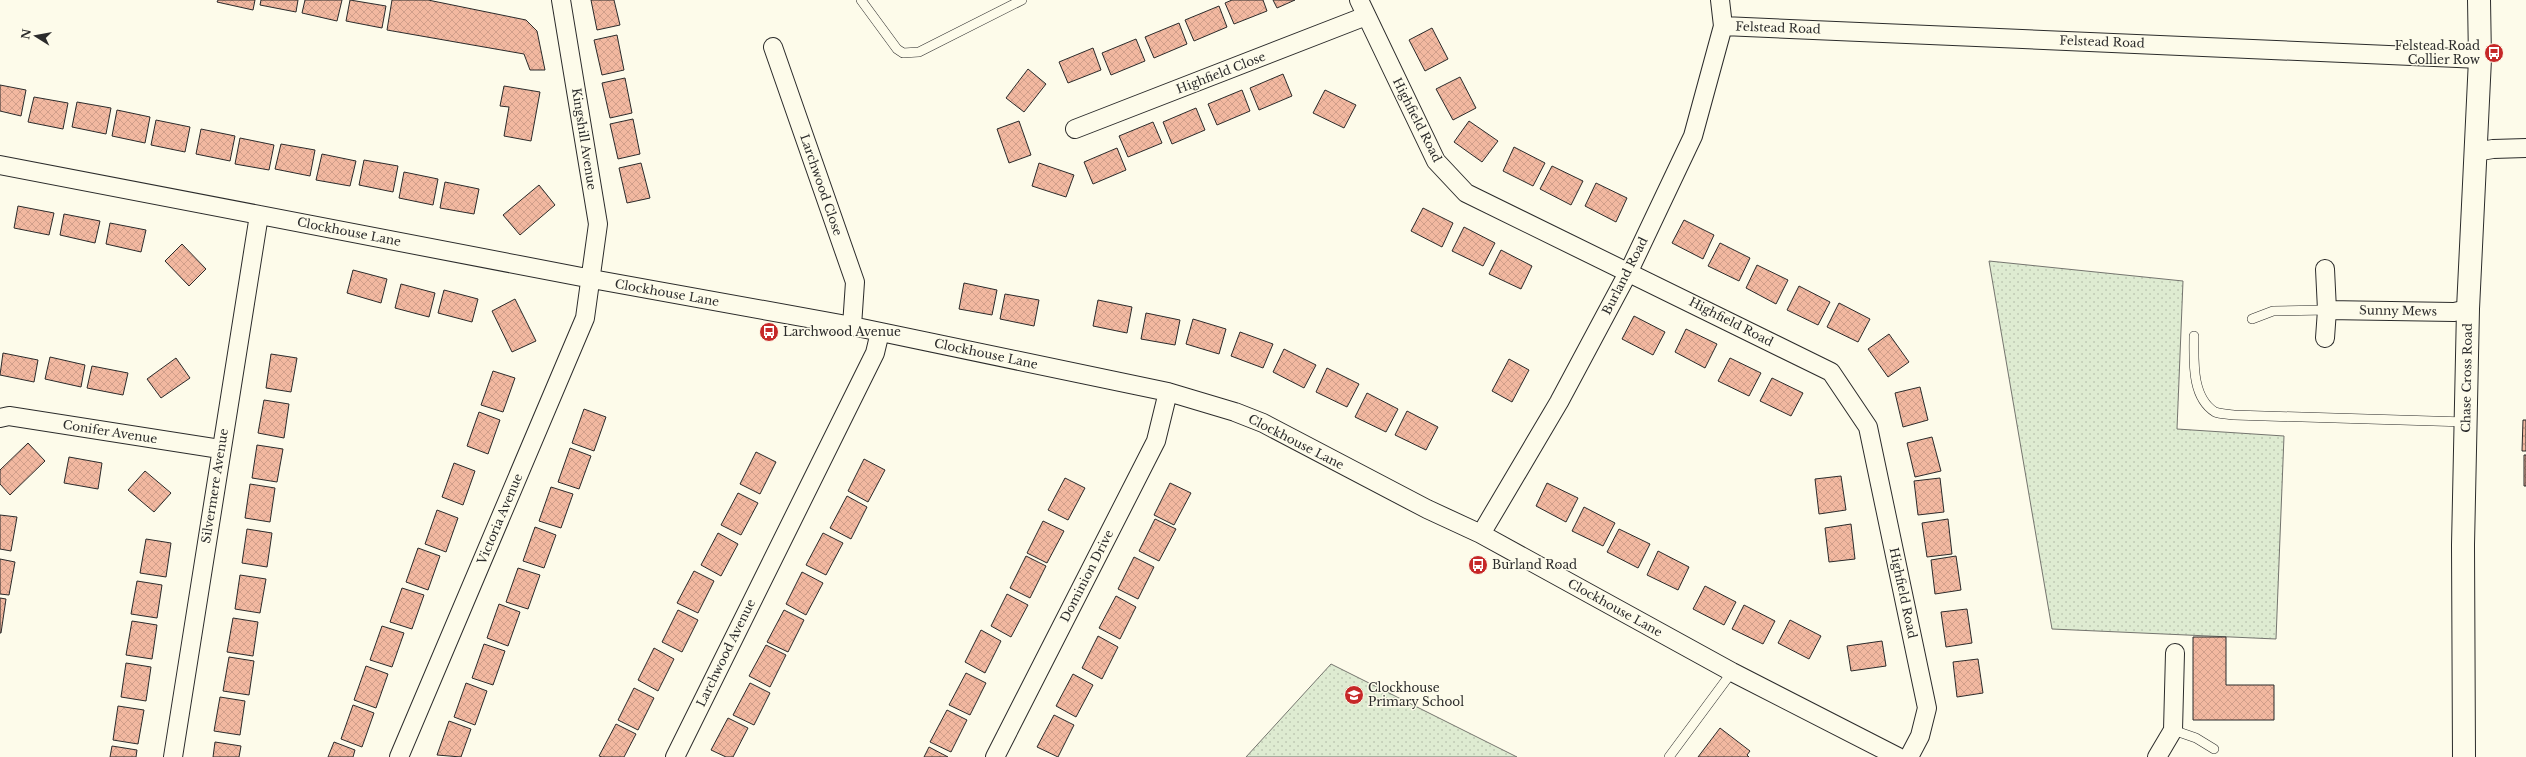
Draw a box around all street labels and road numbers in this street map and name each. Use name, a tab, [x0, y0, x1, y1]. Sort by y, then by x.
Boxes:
street label: Felstead Road	[1735, 19, 1821, 36]
street label: Felstead Road	[2059, 33, 2145, 50]
street label: Highfield Close	[1174, 49, 1268, 96]
street label: Highfield Road	[1390, 75, 1445, 164]
street label: Kingshill Avenue	[569, 87, 600, 191]
street label: Larchwood Close	[797, 132, 846, 238]
street label: Clockhouse Lane	[296, 214, 402, 249]
street label: Burland Road	[1599, 234, 1651, 317]
street label: Clockhouse Lane	[614, 276, 721, 309]
street label: Highfield Road	[1687, 294, 1776, 349]
street label: Sunny Mews	[2359, 302, 2437, 319]
street label: Chase Cross Road	[2458, 323, 2475, 433]
street label: Clockhouse Lane	[933, 335, 1039, 372]
street label: Clockhouse Lane	[1246, 411, 1347, 472]
street label: Conifer Avenue	[62, 417, 159, 446]
street label: Silvermere Avenue	[198, 427, 231, 544]
street label: Victoria Avenue	[473, 471, 525, 567]
street label: Dominion Drive	[1057, 527, 1116, 624]
street label: Highfield Road	[1887, 546, 1920, 640]
street label: Clockhouse Lane	[1565, 575, 1665, 640]
street label: Larchwood Avenue	[693, 596, 758, 709]

